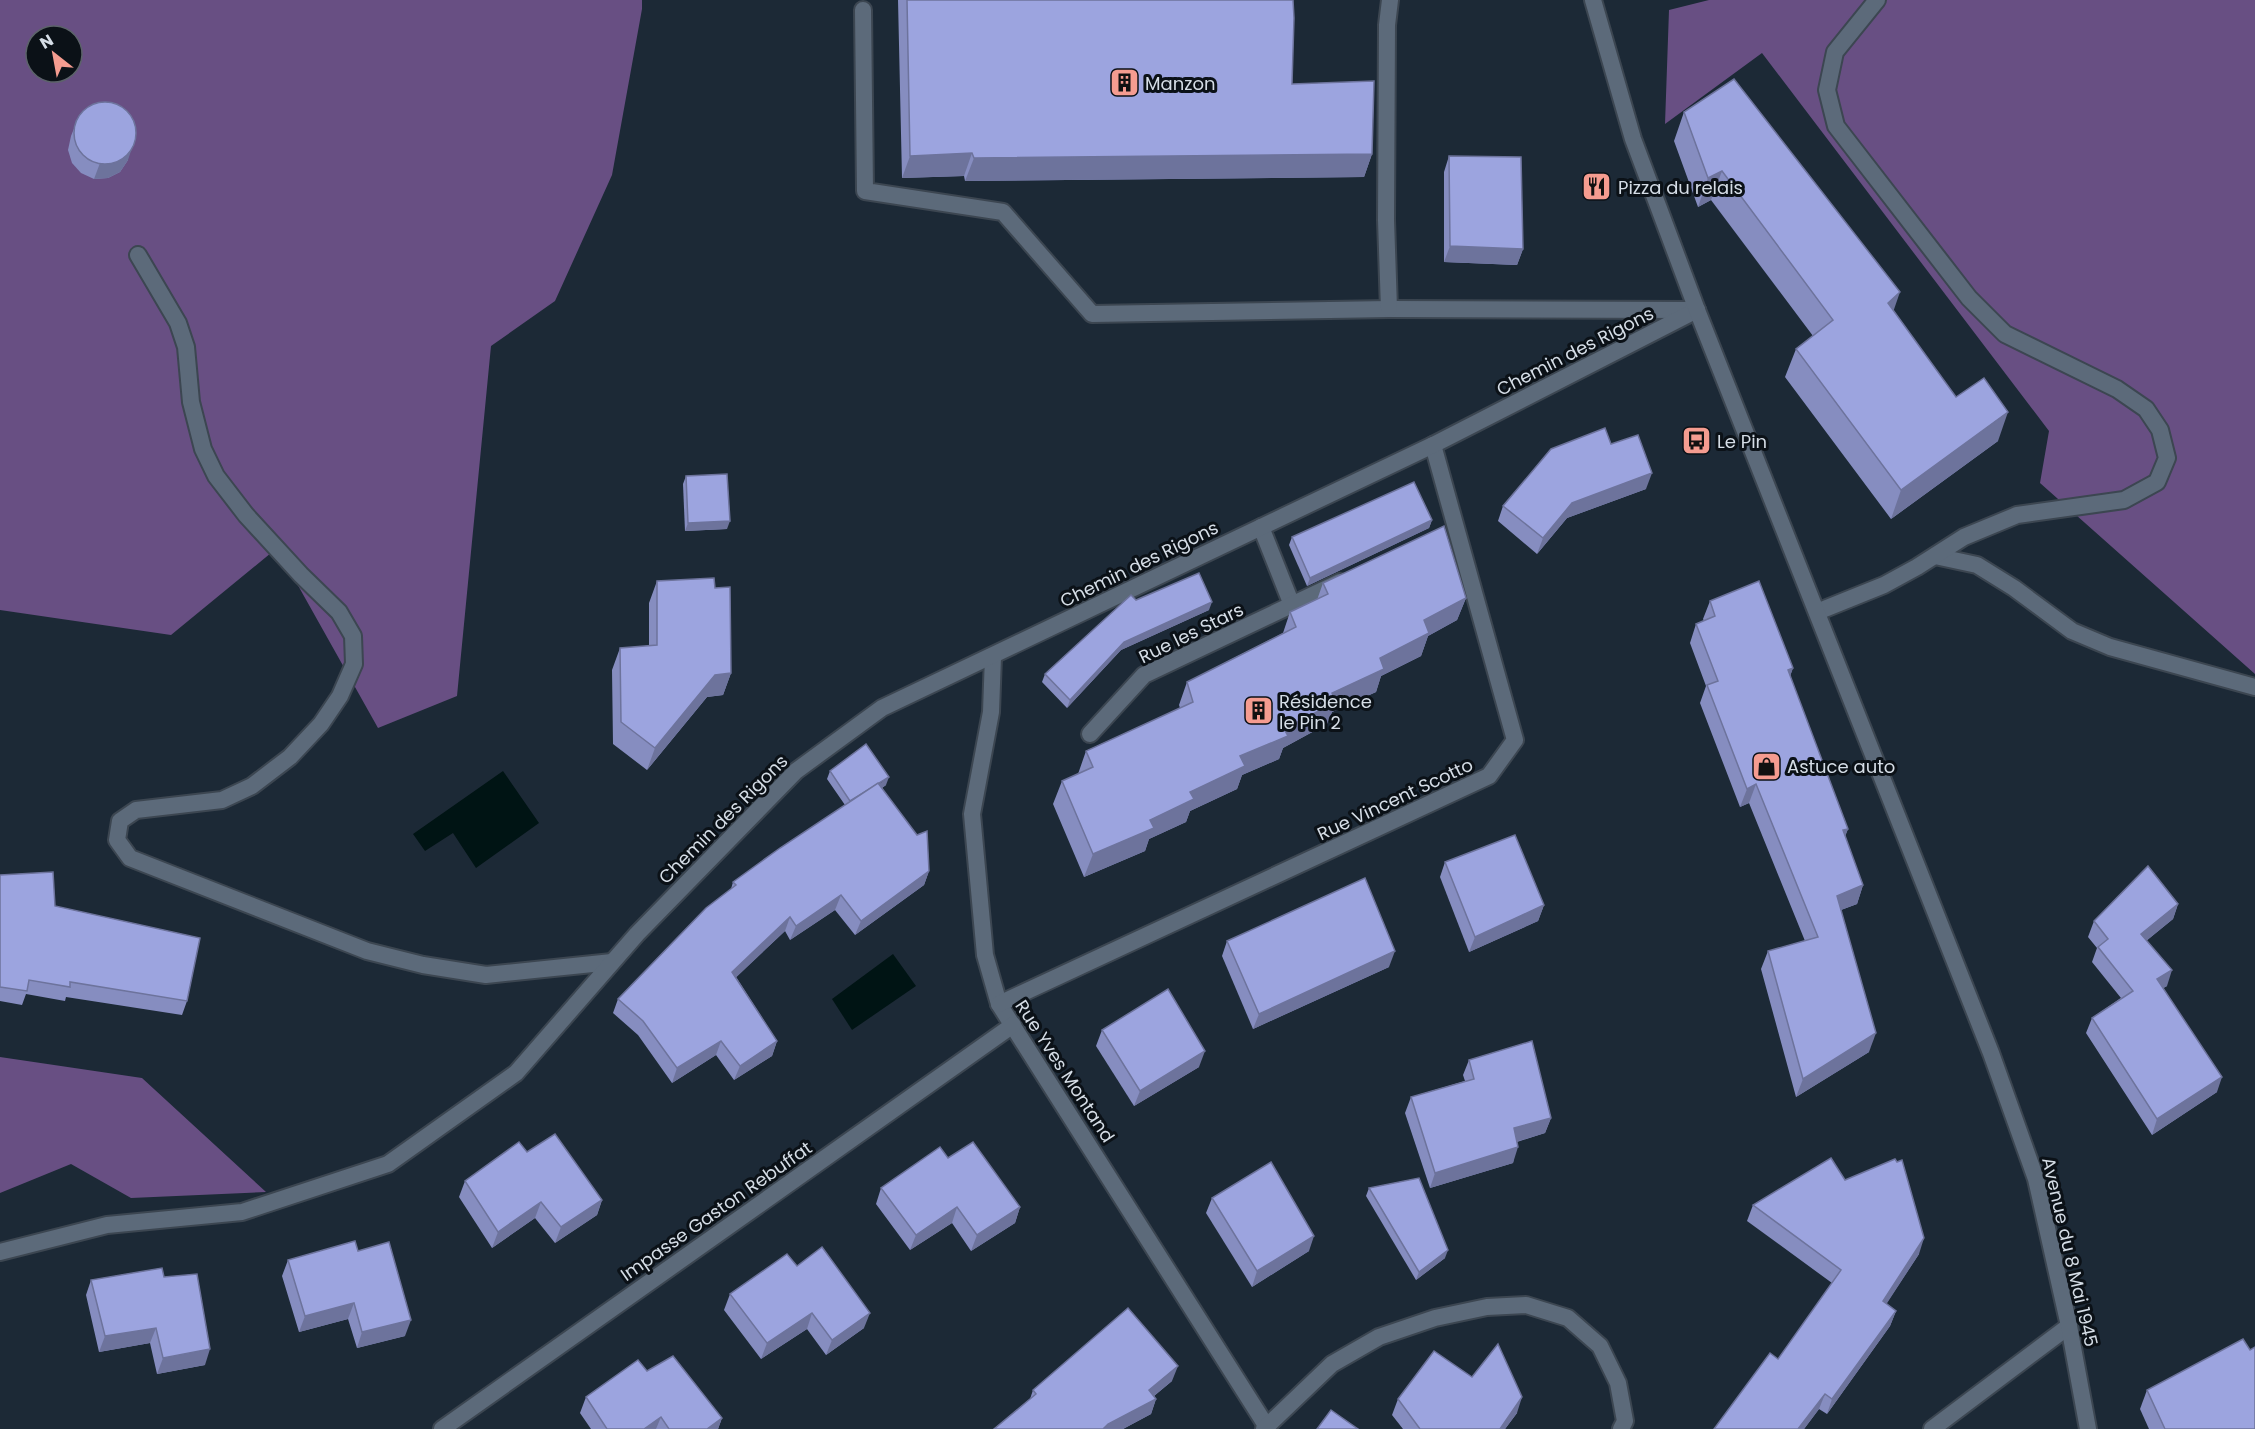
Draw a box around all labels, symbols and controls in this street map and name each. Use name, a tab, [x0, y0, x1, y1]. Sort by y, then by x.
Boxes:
north arrow	[24, 24, 84, 84]
text: N	[35, 29, 58, 55]
building icon: Manzon	[1108, 67, 1140, 99]
place label: Manzon	[1145, 71, 1215, 96]
restaurant icon: Pizza du relais	[1581, 171, 1613, 203]
place label: Pizza du relais	[1618, 175, 1743, 200]
street label: Chemin des Rigons	[1492, 301, 1658, 401]
bus stop icon: Le Pin	[1680, 425, 1712, 457]
place label: Le Pin	[1717, 429, 1767, 454]
street label: Chemin des Rigons	[1056, 515, 1222, 613]
street label: Rue les Stars	[1134, 597, 1248, 669]
place label: Résidence le Pin 2	[1279, 689, 1372, 735]
building icon: Résidence le Pin 2	[1242, 695, 1274, 727]
street label: Chemin des Rigons	[653, 749, 793, 889]
shop icon: Astuce auto	[1750, 750, 1782, 782]
street label: Rue Vincent Scotto	[1313, 752, 1477, 846]
place label: Astuce auto	[1787, 754, 1895, 779]
street label: Rue Yves Montand	[1009, 995, 1121, 1147]
street label: Impasse Gaston Rebuffat	[615, 1135, 817, 1287]
street label: Avenue du 8 Mai 1945	[2036, 1155, 2104, 1349]

